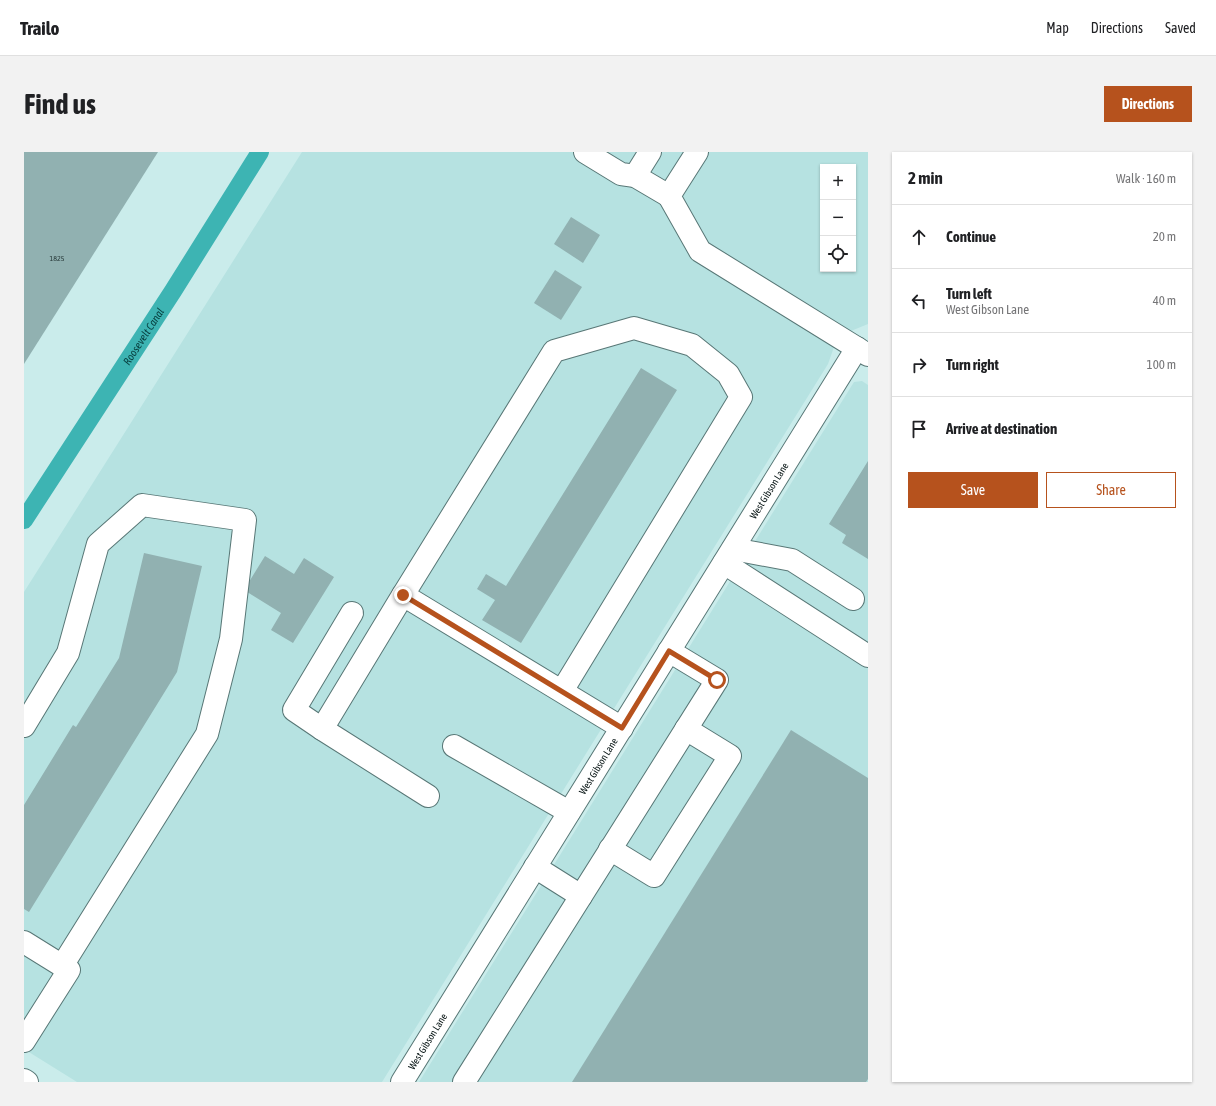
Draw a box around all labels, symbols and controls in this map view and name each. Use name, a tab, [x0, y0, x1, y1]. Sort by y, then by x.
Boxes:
text: Trailo	[20, 17, 59, 39]
text: Map	[1046, 20, 1069, 36]
text: Directions	[1091, 20, 1143, 36]
text: Saved	[1165, 20, 1196, 36]
button: Directions	[1104, 86, 1192, 122]
text: Find us	[24, 88, 96, 120]
map controls	[820, 164, 856, 272]
button: +	[820, 164, 856, 200]
text: 2 min	[908, 168, 943, 188]
text: Walk · 160 m	[1116, 171, 1176, 186]
button: −	[820, 200, 856, 236]
icon: ahead	[908, 226, 930, 248]
text: Continue	[946, 228, 996, 245]
text: 20 m	[1153, 229, 1176, 244]
button: locate	[820, 236, 856, 272]
house number: 1825	[49, 254, 65, 263]
text: Turn left	[946, 285, 992, 302]
icon: left	[908, 290, 930, 312]
text: 40 m	[1153, 293, 1176, 308]
text: West Gibson Lane	[946, 302, 1029, 317]
water label: Roosevelt Canal	[121, 306, 166, 367]
icon: right	[908, 354, 930, 376]
text: Turn right	[946, 356, 999, 373]
text: 100 m	[1147, 357, 1176, 372]
icon: arrive	[908, 418, 930, 440]
text: Arrive at destination	[946, 420, 1057, 437]
street label: West Gibson Lane	[748, 460, 791, 521]
button: Save	[908, 472, 1038, 508]
button: Share	[1046, 472, 1176, 508]
route end	[394, 586, 412, 604]
route start	[708, 671, 726, 689]
street label: West Gibson Lane	[577, 736, 620, 796]
street label: West Gibson Lane	[406, 1011, 450, 1072]

